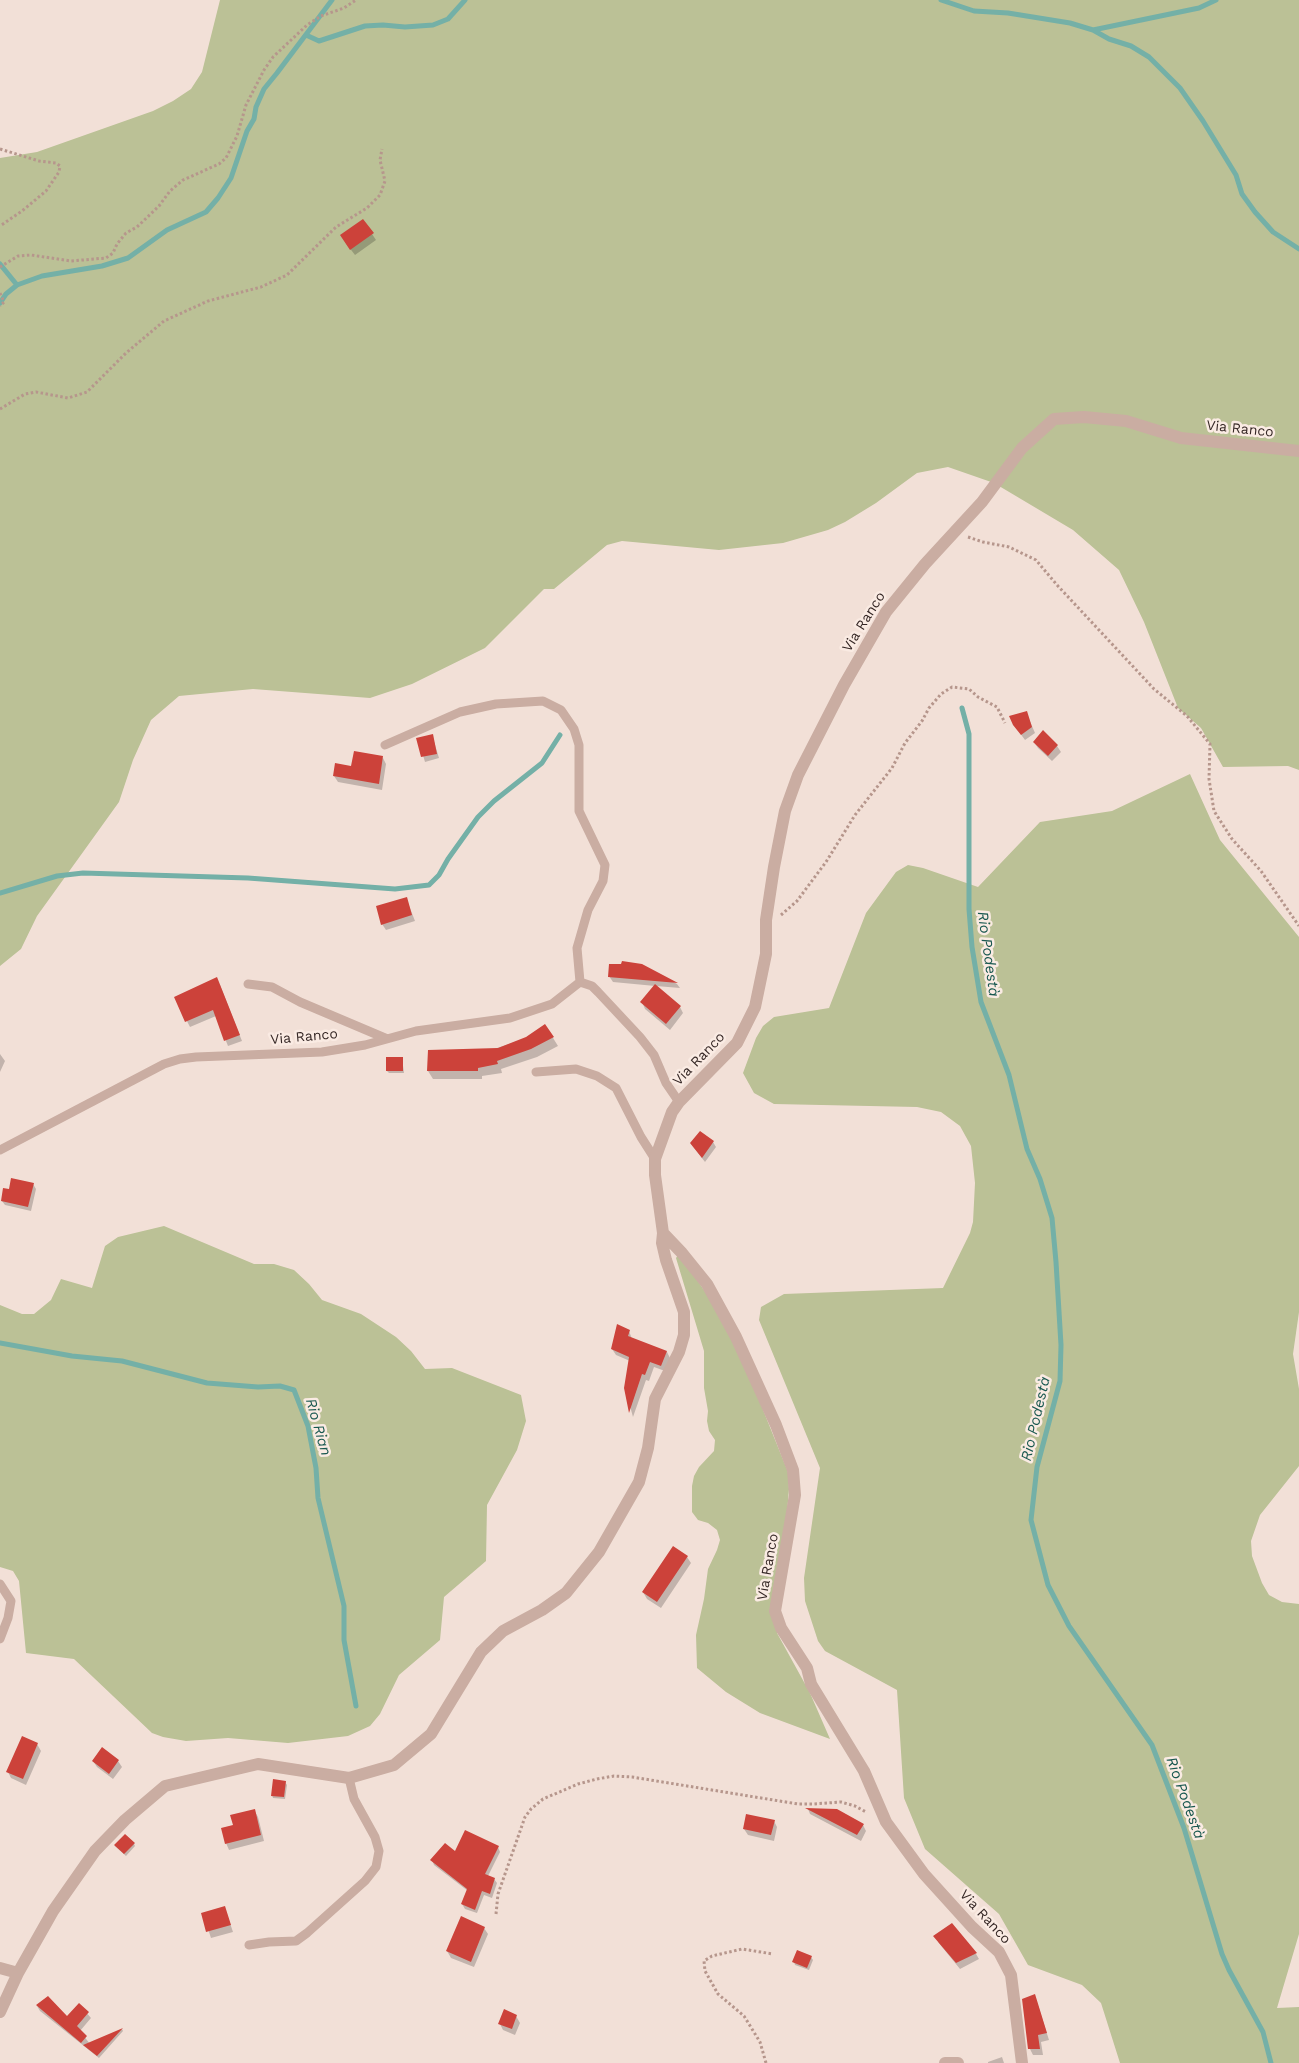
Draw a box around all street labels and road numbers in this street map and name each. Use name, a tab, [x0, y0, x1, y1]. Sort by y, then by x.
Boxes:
street label: Via Ranco	[1205, 417, 1275, 441]
street label: Via Ranco	[839, 589, 889, 655]
street label: Via Ranco	[270, 1026, 338, 1048]
street label: Via Ranco	[669, 1029, 729, 1089]
street label: Via Ranco	[754, 1532, 782, 1602]
street label: Via Ranco	[956, 1887, 1014, 1947]

